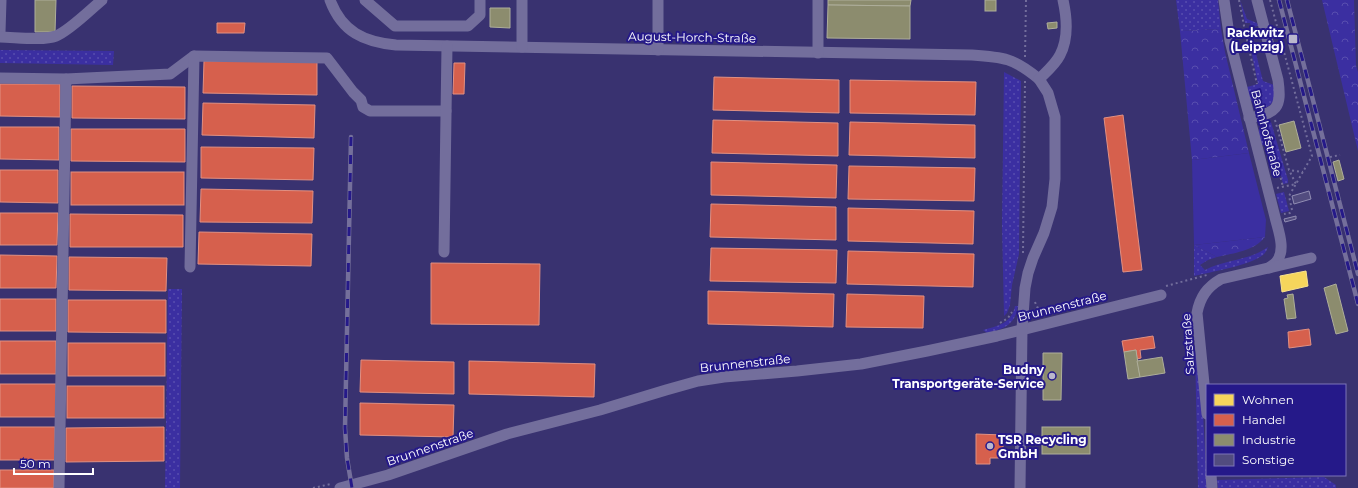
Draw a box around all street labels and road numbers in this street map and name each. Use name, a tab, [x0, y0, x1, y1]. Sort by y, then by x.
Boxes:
street label: August-Horch-Straße	[628, 28, 756, 46]
street label: Bahnhofstraße	[1248, 88, 1286, 178]
street label: Brunnenstraße	[1016, 288, 1108, 324]
street label: Salzstraße	[1178, 313, 1198, 375]
street label: Brunnenstraße	[699, 351, 791, 375]
street label: Brunnenstraße	[385, 425, 475, 469]

